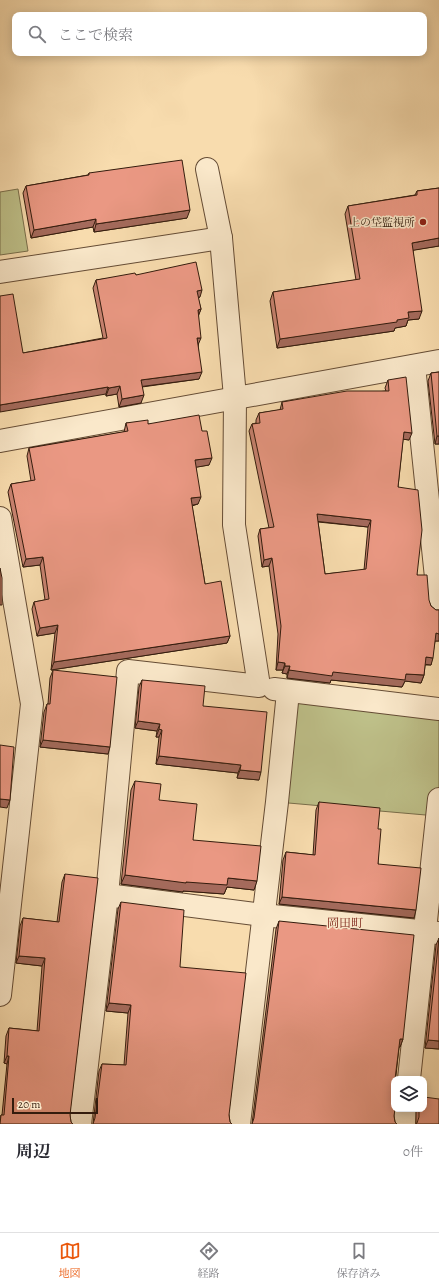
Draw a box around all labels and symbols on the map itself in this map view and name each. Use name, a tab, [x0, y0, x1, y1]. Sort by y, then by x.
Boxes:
place label: 上の垈監視所	[349, 215, 415, 230]
marker: 上の垈監視所	[418, 217, 428, 227]
district label: 岡田町	[327, 915, 363, 931]
scale bar	[12, 1096, 98, 1115]

